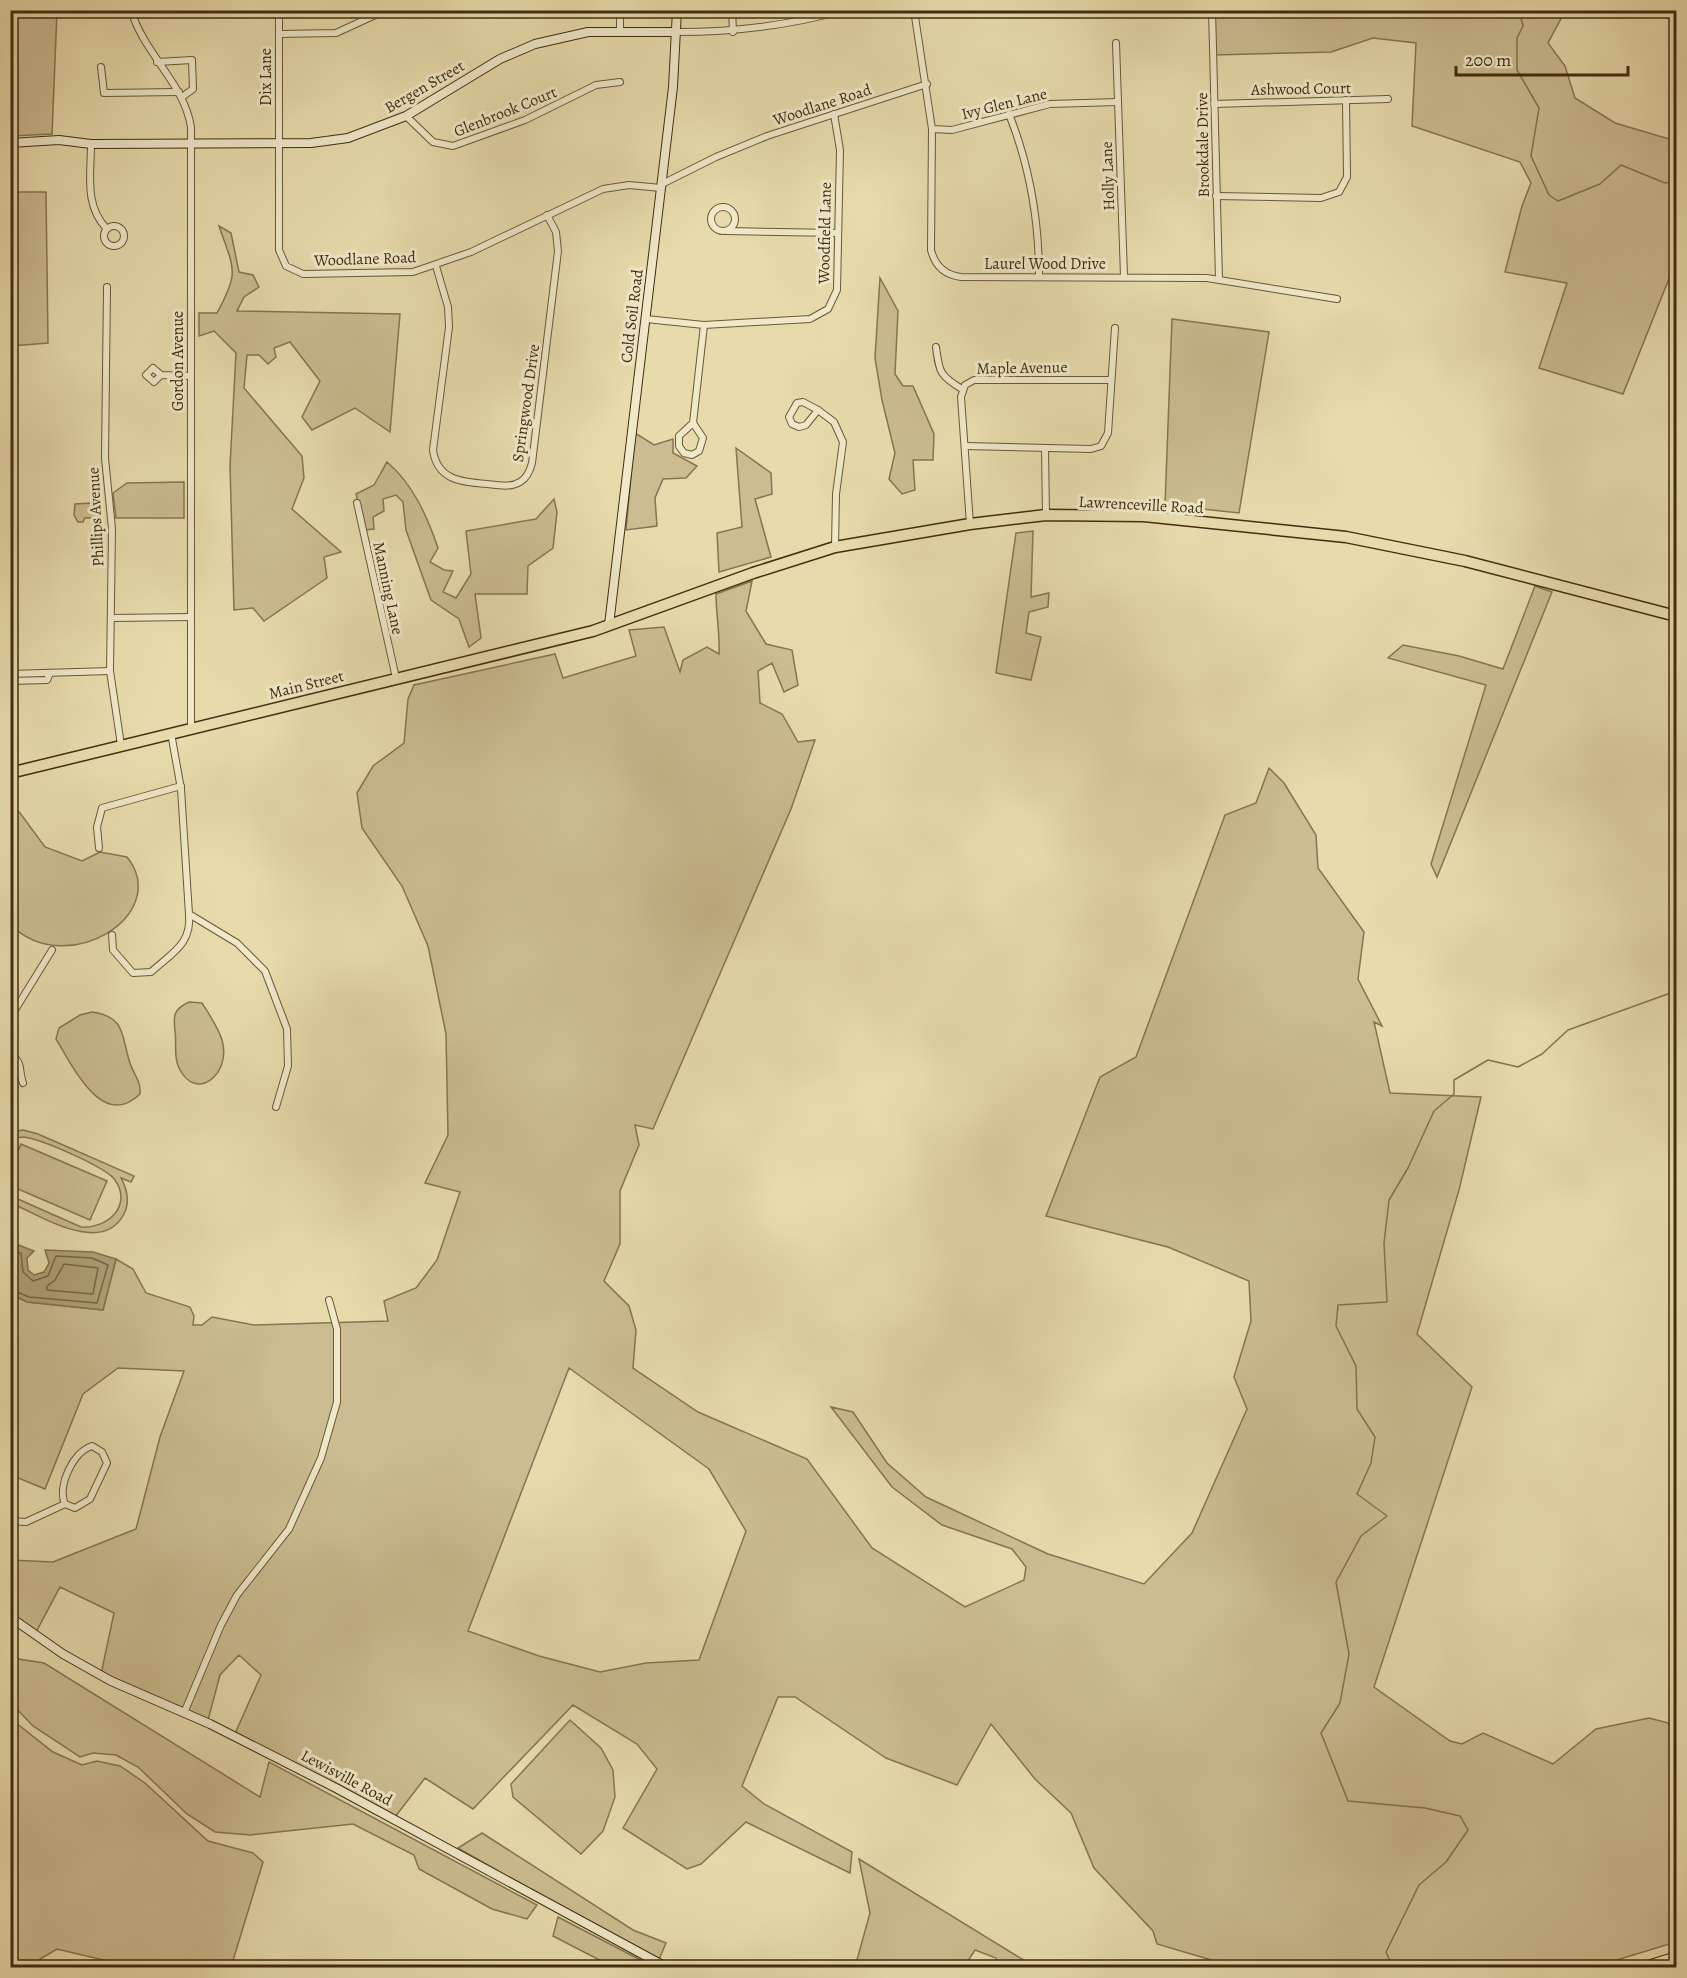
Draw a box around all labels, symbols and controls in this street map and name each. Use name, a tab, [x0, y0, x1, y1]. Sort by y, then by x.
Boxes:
scale bar	[1456, 39, 1628, 77]
street label: Dix Lane	[255, 48, 277, 106]
text: 200 m	[1465, 48, 1511, 72]
street label: Bergen Street	[380, 55, 469, 119]
street label: Ashwood Court	[1250, 77, 1351, 101]
street label: Woodlane Road	[769, 79, 875, 131]
street label: Glenbrook Court	[451, 81, 560, 143]
street label: Ivy Glen Lane	[959, 83, 1049, 125]
street label: Brookdale Drive	[1191, 92, 1215, 198]
street label: Holly Lane	[1096, 141, 1120, 211]
street label: Woodfield Lane	[813, 182, 837, 285]
street label: Woodlane Road	[313, 246, 417, 272]
street label: Laurel Wood Drive	[984, 253, 1106, 275]
street label: Cold Soil Road	[615, 268, 649, 364]
street label: Gordon Avenue	[167, 311, 189, 411]
street label: Springwood Drive	[507, 343, 545, 464]
street label: Maple Avenue	[976, 356, 1068, 380]
street label: Phillips Avenue	[82, 466, 110, 567]
street label: Lawrenceville Road	[1078, 491, 1204, 519]
street label: Manning Lane	[367, 540, 409, 637]
street label: Main Street	[266, 665, 346, 705]
street label: Lewisville Road	[297, 1745, 396, 1811]

